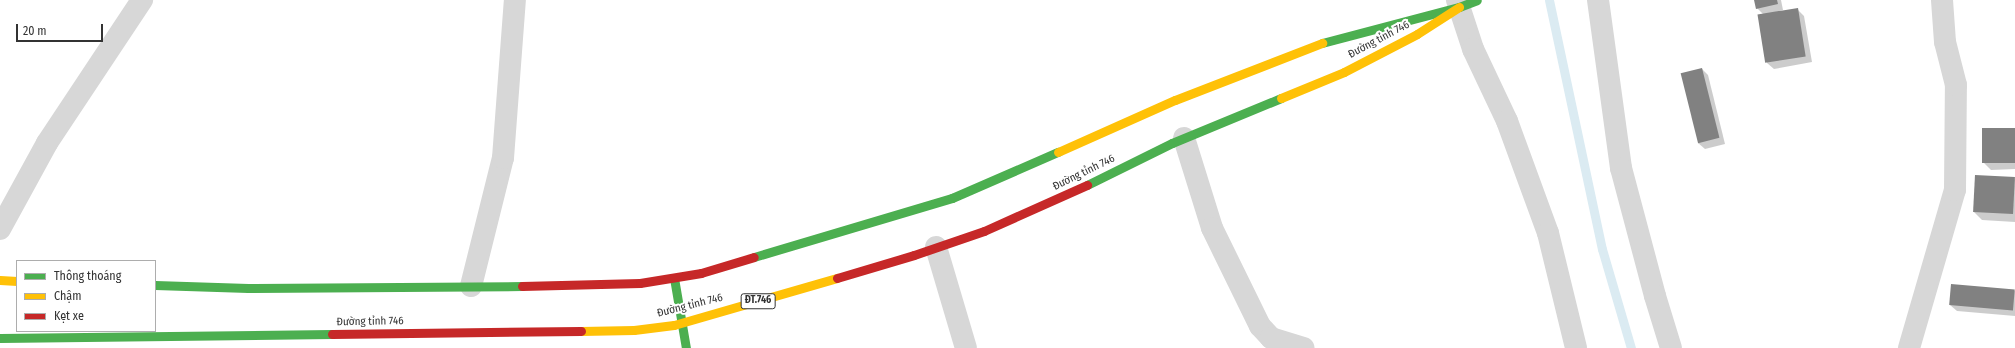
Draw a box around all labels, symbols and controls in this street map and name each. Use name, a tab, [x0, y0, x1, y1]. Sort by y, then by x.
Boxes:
scale bar	[18, 16, 105, 42]
street label: Đường tỉnh 746	[1346, 18, 1412, 62]
text: 20 m	[23, 24, 47, 38]
street label: Đường tỉnh 746	[1051, 152, 1117, 194]
legend	[16, 260, 156, 332]
text: Thông thoáng	[54, 269, 121, 283]
text: Chậm	[54, 289, 81, 303]
street label: Đường tỉnh 746	[656, 291, 724, 321]
road number: ĐT.746	[740, 293, 776, 309]
text: Kẹt xe	[54, 309, 84, 323]
street label: Đường tỉnh 746	[336, 315, 404, 329]

